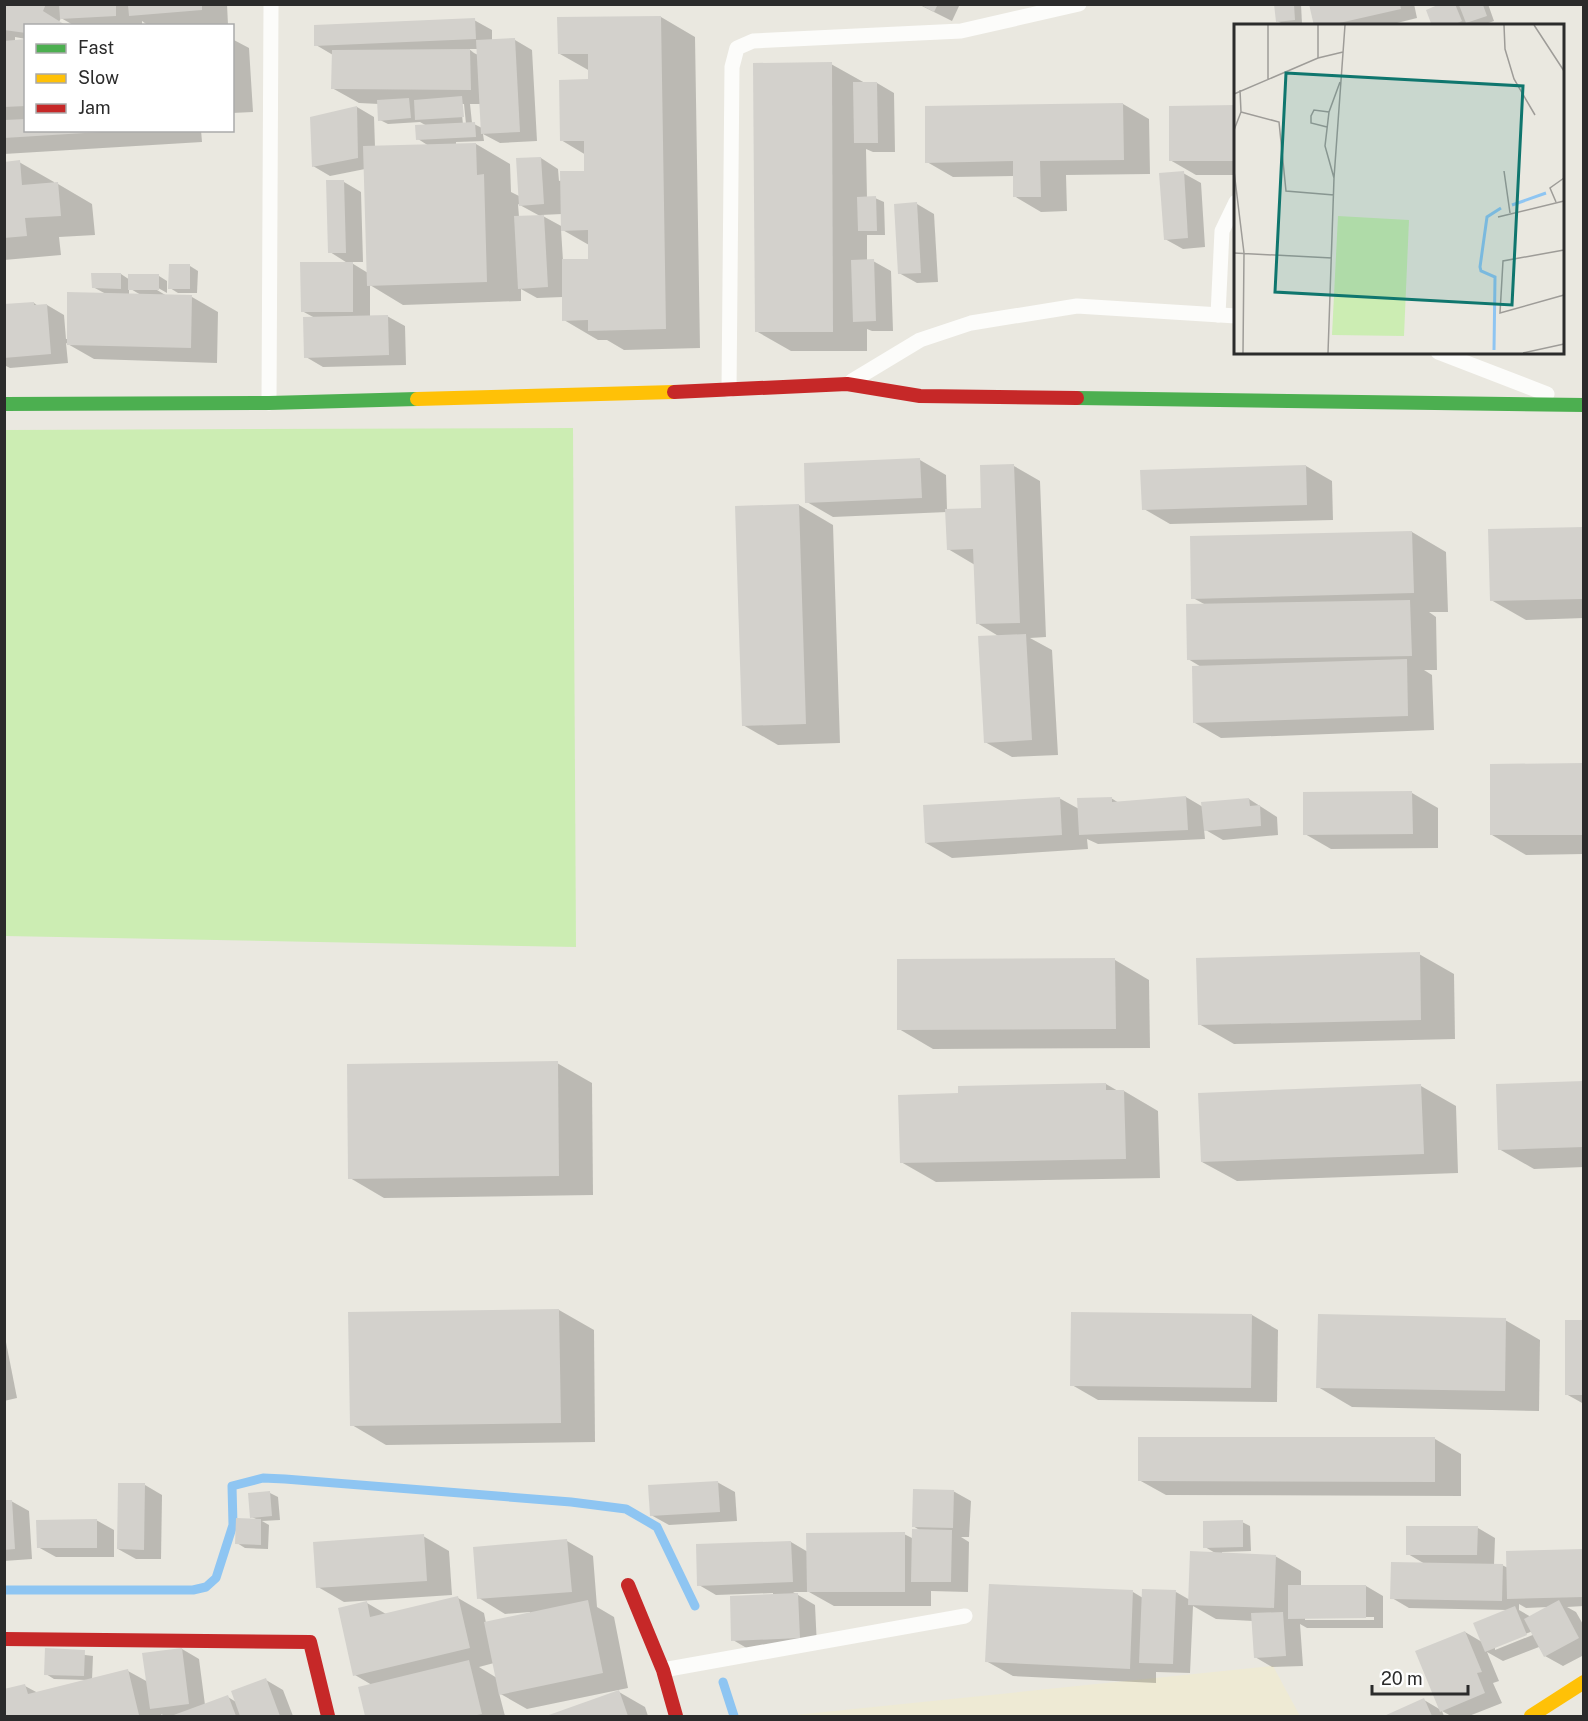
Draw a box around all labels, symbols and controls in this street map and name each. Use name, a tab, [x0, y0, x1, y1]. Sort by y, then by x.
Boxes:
legend	[24, 24, 234, 132]
inset map	[1234, 24, 1564, 354]
text: Fast	[78, 37, 114, 58]
text: Slow	[78, 67, 119, 88]
text: Jam	[78, 97, 111, 118]
scale bar	[1372, 1658, 1468, 1696]
text: 20 m	[1381, 1668, 1423, 1689]

